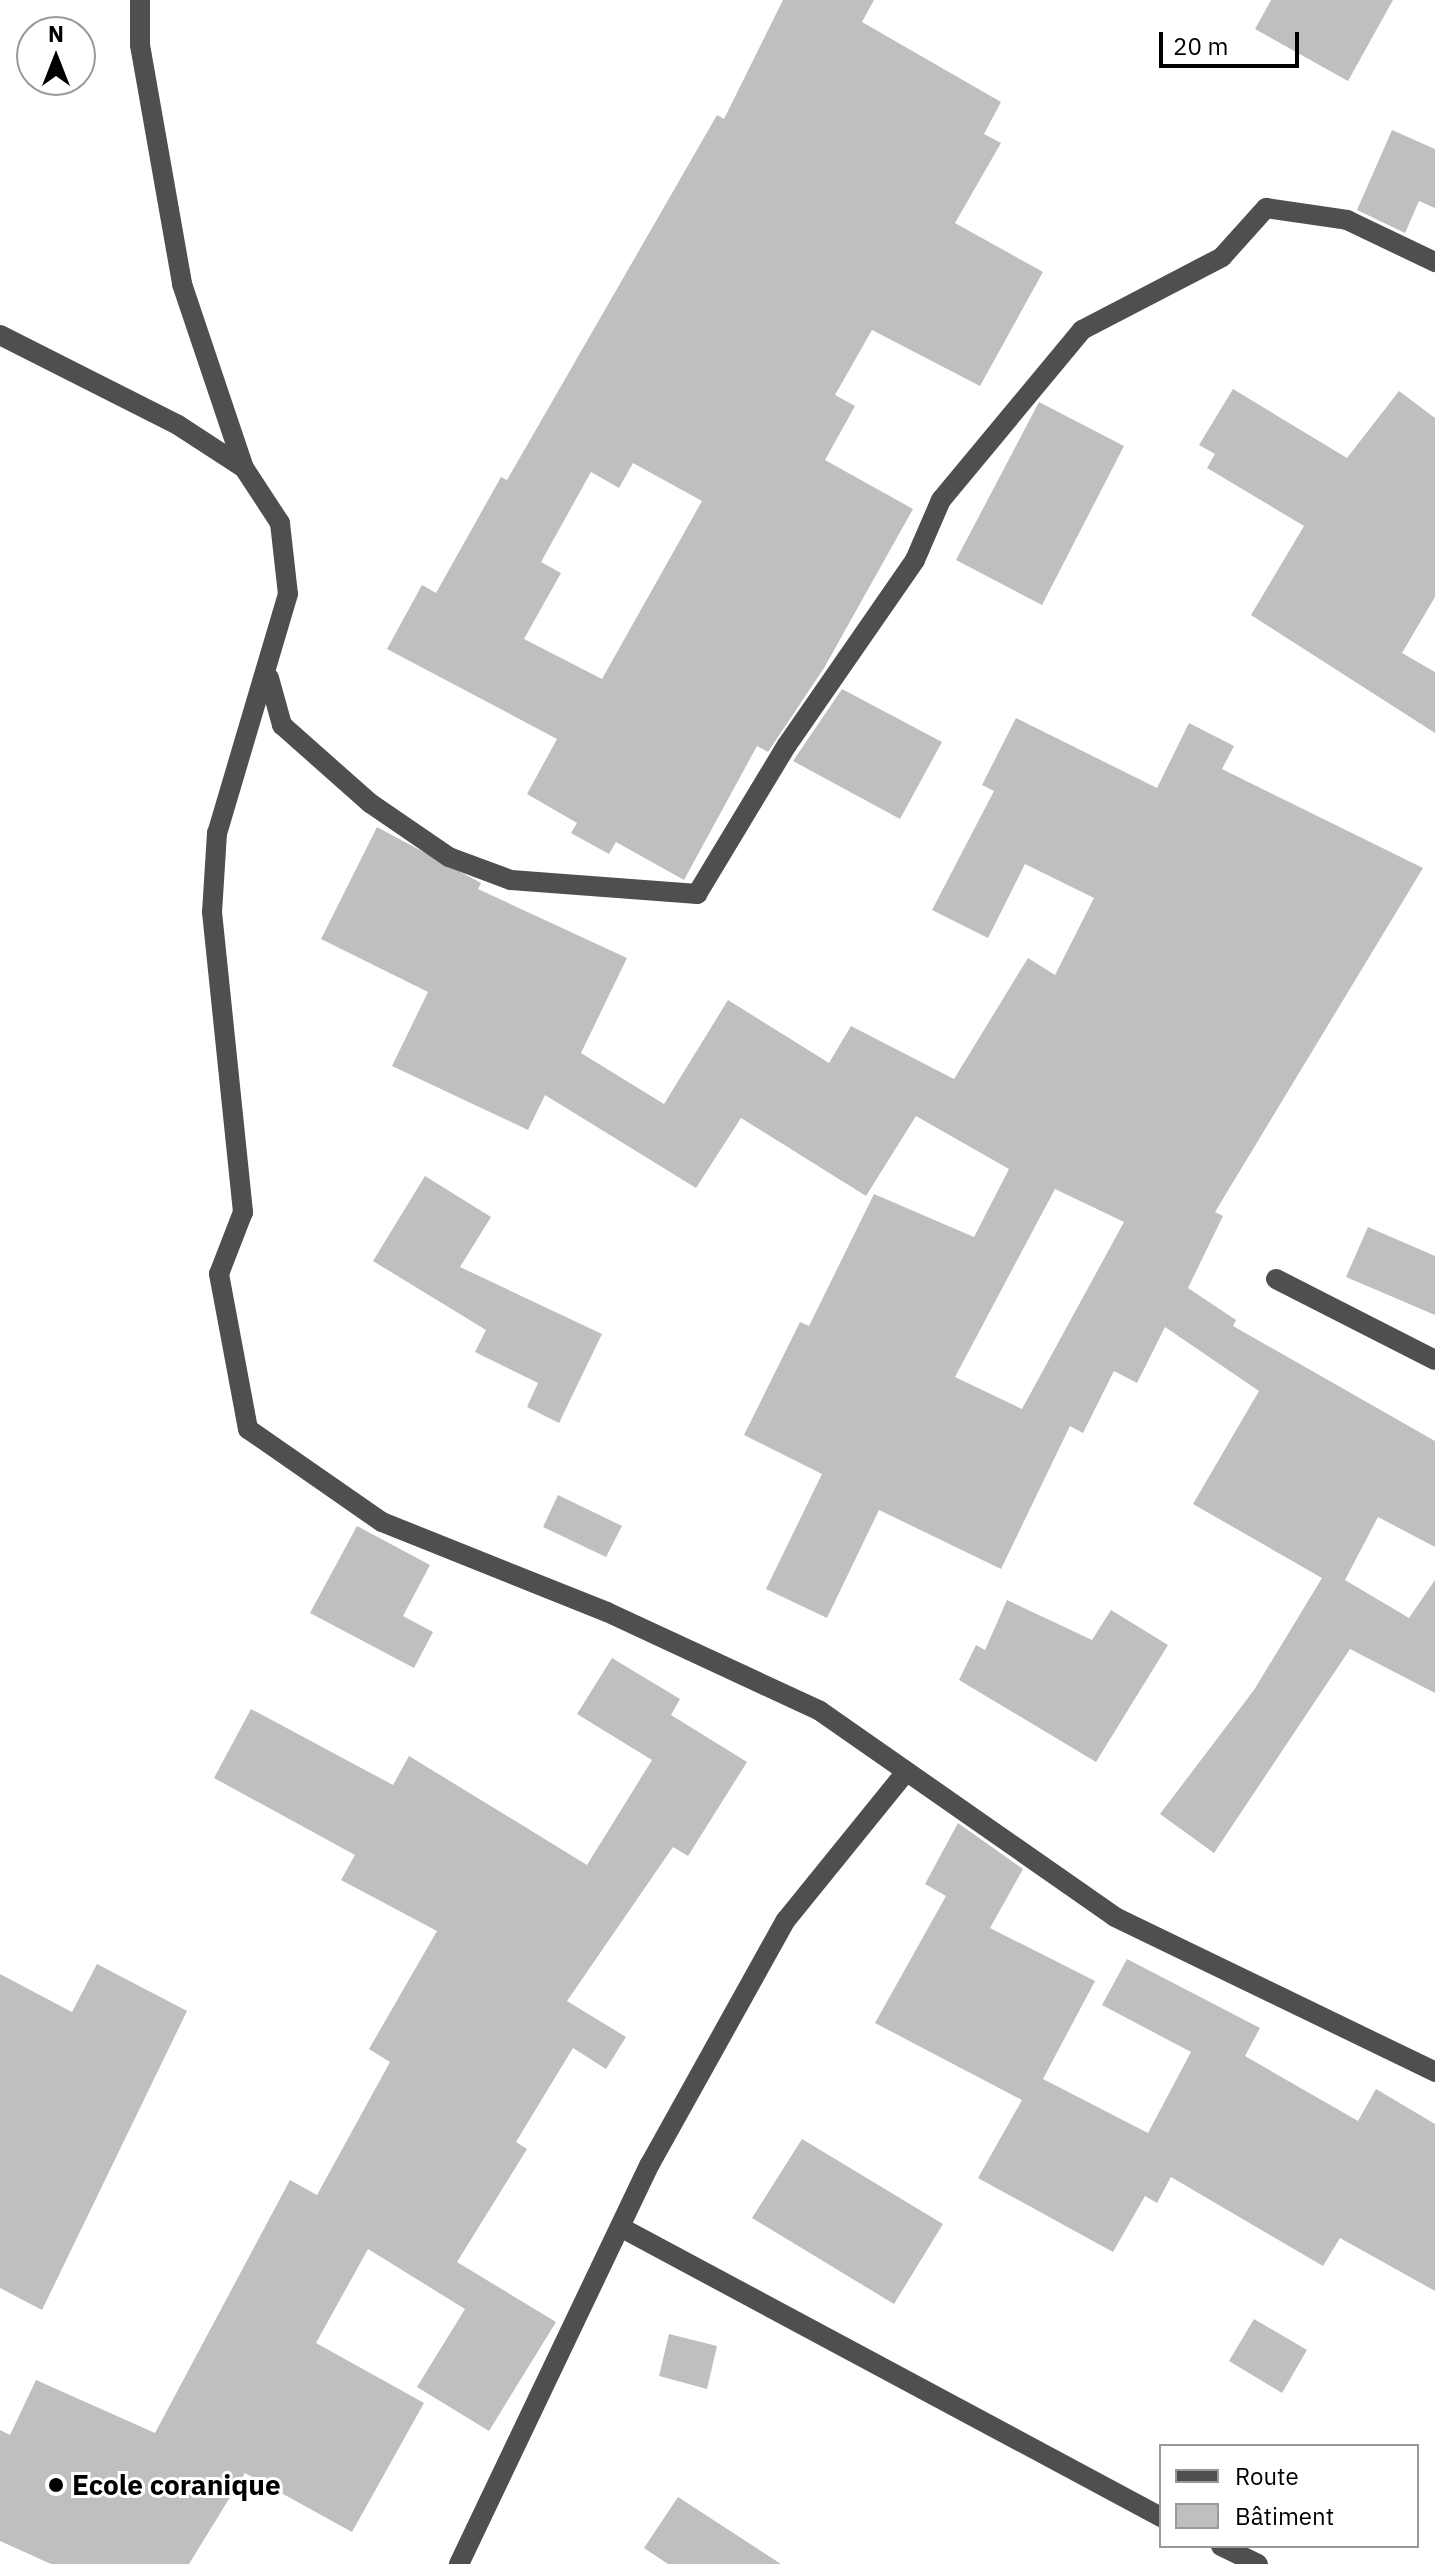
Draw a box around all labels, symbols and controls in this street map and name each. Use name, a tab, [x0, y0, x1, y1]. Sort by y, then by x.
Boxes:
north arrow	[16, 16, 96, 96]
scale bar	[1163, 16, 1303, 66]
text: N	[48, 19, 64, 48]
text: 20 m	[1173, 30, 1228, 62]
legend	[1159, 2444, 1419, 2548]
text: Route	[1235, 2460, 1299, 2492]
place label: Ecole coranique	[72, 2468, 281, 2502]
marker: Ecole coranique	[47, 2476, 65, 2494]
text: Bâtiment	[1235, 2500, 1334, 2532]

